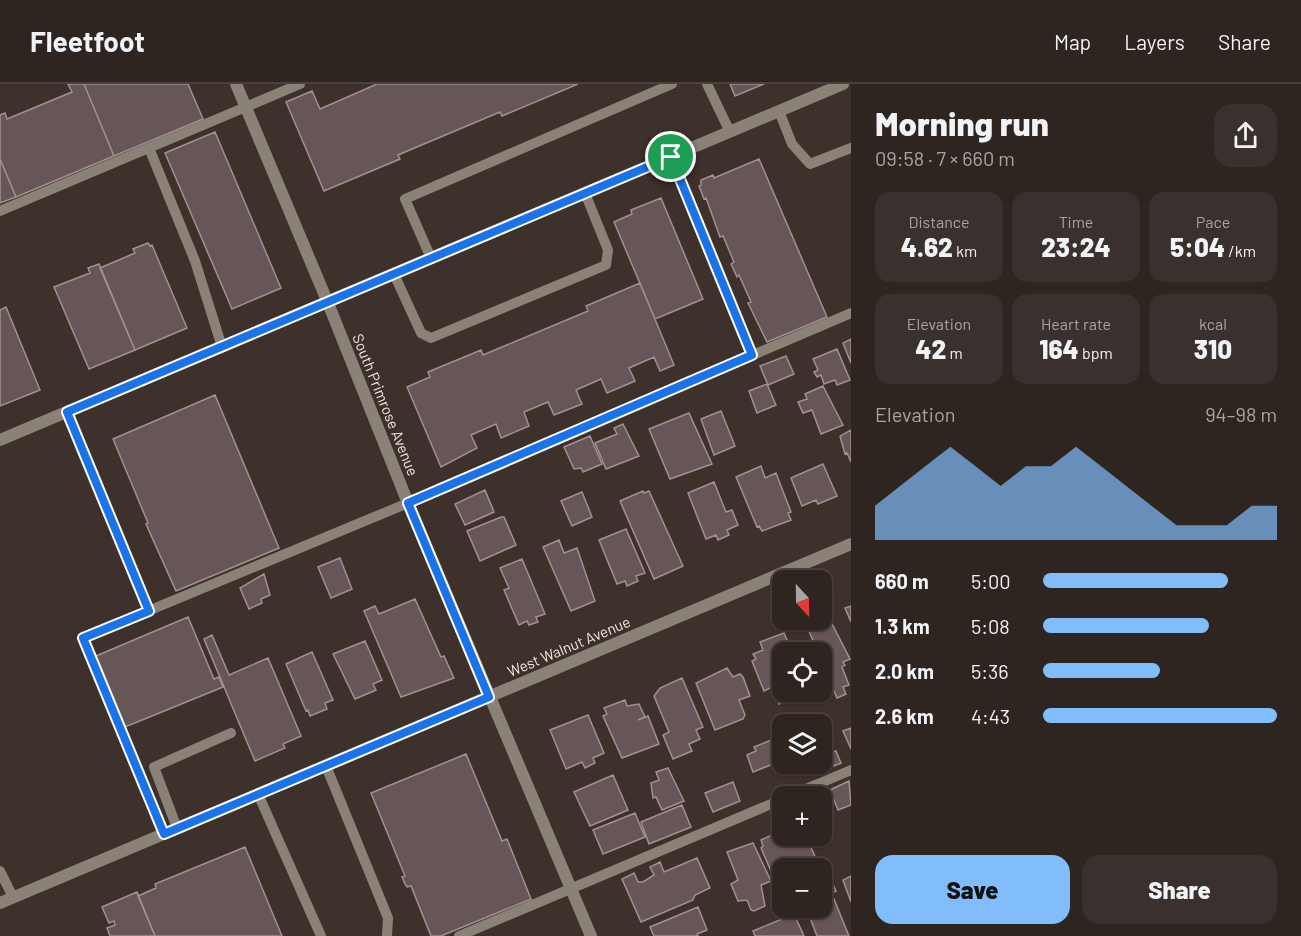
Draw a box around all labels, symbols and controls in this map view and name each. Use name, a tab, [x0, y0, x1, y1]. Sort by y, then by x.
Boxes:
text: Fleetfoot	[30, 24, 145, 58]
text: Map	[1054, 29, 1091, 54]
text: Layers	[1124, 29, 1185, 54]
text: Share	[1218, 29, 1271, 54]
text: Morning run	[875, 103, 1049, 143]
button: share	[1214, 104, 1277, 167]
pin	[645, 131, 696, 182]
icon: arrive	[654, 140, 687, 173]
text: 09:58 · 7 × 660 m	[875, 146, 1015, 170]
text: Distance	[909, 212, 969, 231]
text: Time	[1059, 212, 1093, 231]
text: Pace	[1196, 212, 1230, 231]
text: 4.62	[901, 231, 953, 262]
text: 23:24	[1041, 231, 1111, 262]
text: 5:04	[1170, 231, 1225, 262]
text: km	[953, 241, 977, 260]
text: /km	[1225, 241, 1256, 260]
text: Elevation	[907, 314, 971, 333]
text: Heart rate	[1041, 314, 1111, 333]
text: kcal	[1199, 314, 1227, 333]
street label: South Primrose Avenue	[349, 331, 423, 478]
text: 42	[915, 333, 946, 364]
text: 164	[1039, 333, 1079, 364]
text: 310	[1194, 333, 1232, 364]
text: m	[946, 343, 963, 362]
text: bpm	[1079, 343, 1113, 362]
text: Elevation	[875, 402, 956, 426]
text: 94–98 m	[1205, 402, 1277, 426]
text: 660 m	[875, 569, 929, 593]
text: 5:00	[971, 569, 1011, 593]
north arrow	[772, 570, 832, 630]
map controls	[772, 570, 832, 918]
street label: West Walnut Avenue	[504, 612, 633, 680]
text: 1.3 km	[875, 614, 930, 638]
text: 5:08	[971, 614, 1010, 638]
button: locate	[772, 642, 832, 702]
text: 2.0 km	[875, 659, 934, 683]
text: 5:36	[971, 659, 1009, 683]
text: 2.6 km	[875, 704, 934, 728]
text: 4:43	[971, 704, 1010, 728]
button: layers	[772, 714, 832, 774]
button: +	[772, 786, 832, 846]
button: Save	[875, 855, 1070, 924]
button: Share	[1082, 855, 1277, 924]
button: −	[772, 858, 832, 918]

